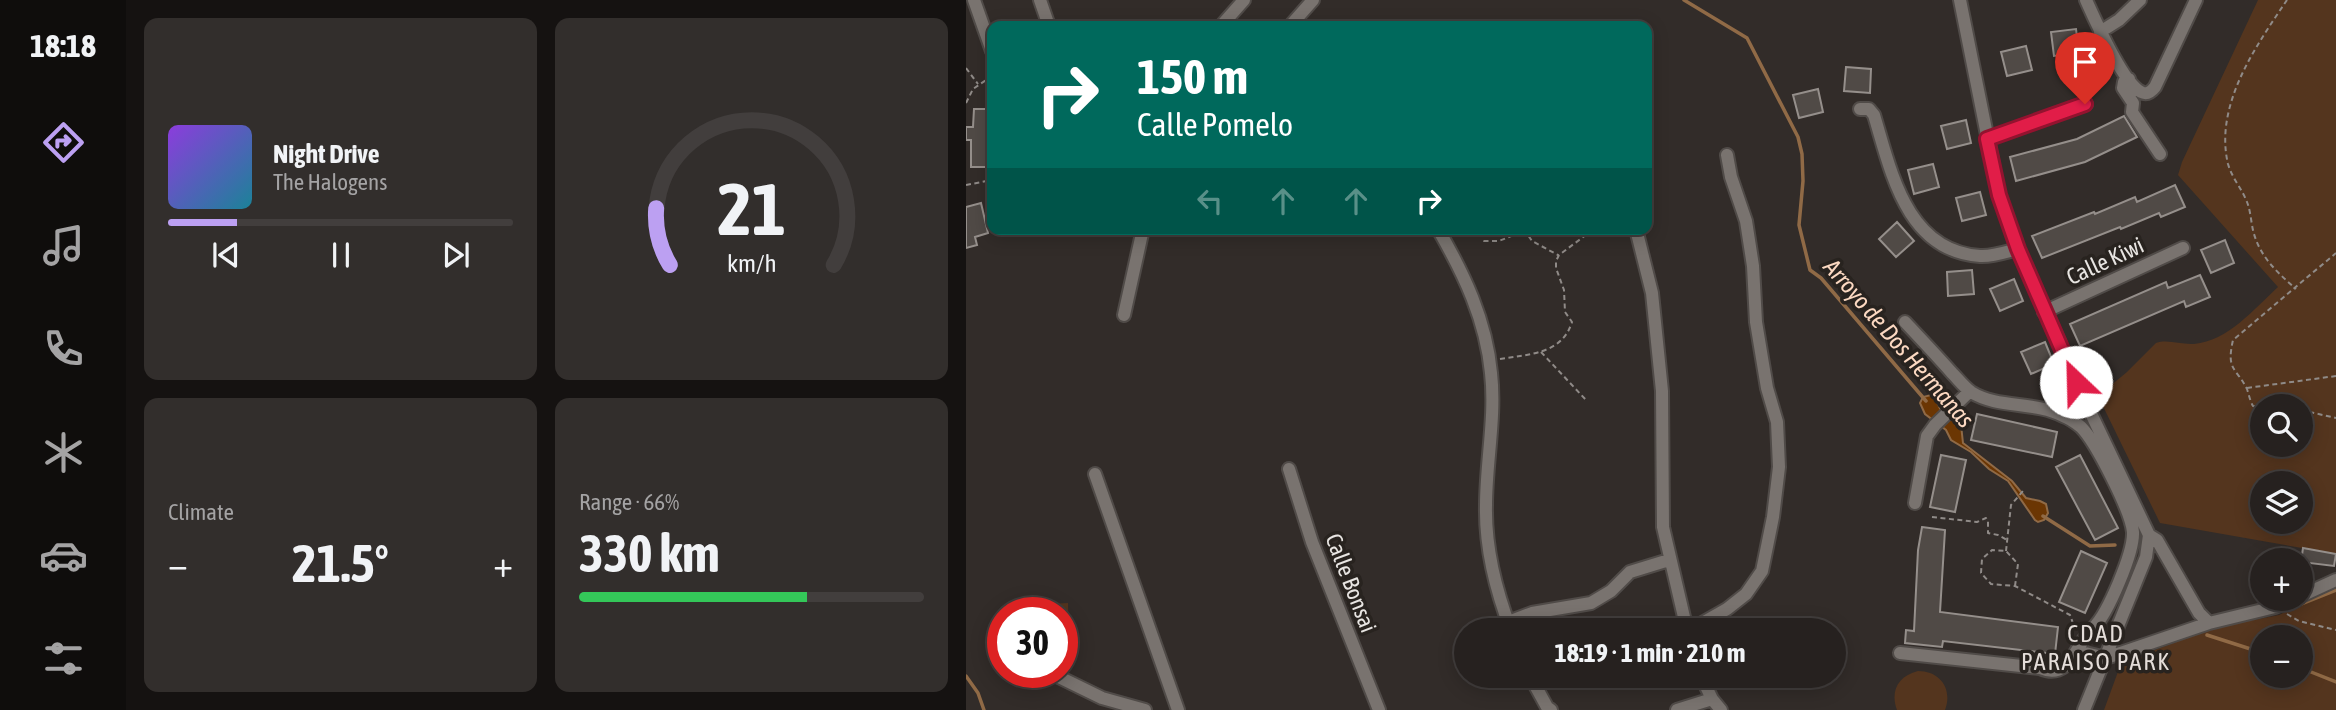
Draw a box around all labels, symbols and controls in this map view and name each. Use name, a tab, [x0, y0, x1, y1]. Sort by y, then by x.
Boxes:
text: 18:18	[30, 27, 96, 64]
pin	[2055, 32, 2115, 104]
icon: arrive	[2066, 43, 2104, 81]
text: 150 m	[1137, 48, 1248, 104]
icon: right	[1022, 49, 1113, 140]
text: Calle Pomelo	[1137, 106, 1293, 143]
icon: directions	[39, 118, 88, 167]
text: Night Drive	[273, 139, 380, 169]
text: 21	[717, 168, 786, 251]
text: The Halogens	[273, 169, 387, 195]
icon: left	[1191, 182, 1229, 220]
icon: ahead	[1264, 182, 1302, 220]
icon: ahead	[1337, 182, 1375, 220]
icon: right	[1410, 182, 1448, 220]
icon: music	[39, 221, 88, 270]
street label: Calle Kiwi	[2062, 232, 2148, 290]
icon: previous	[207, 236, 245, 274]
icon: pause	[322, 236, 360, 274]
icon: next	[437, 236, 475, 274]
text: km/h	[727, 249, 776, 277]
water label: Arroyo de Dos Hermanas	[1818, 253, 1979, 433]
icon: phone	[39, 324, 88, 373]
position arrow	[2039, 345, 2113, 419]
map controls	[2250, 394, 2313, 688]
button: search	[2250, 394, 2313, 457]
icon: climate	[39, 428, 88, 477]
button: layers	[2250, 471, 2313, 534]
text: Range · 66%	[579, 489, 679, 515]
text: Climate	[168, 499, 234, 525]
text: 330 km	[579, 523, 720, 583]
street label: Calle Bonsai	[1320, 530, 1382, 636]
icon: car	[39, 531, 88, 580]
text: 21.5°	[292, 533, 389, 593]
text: −	[168, 542, 188, 585]
text: +	[493, 542, 513, 585]
button: +	[2250, 548, 2313, 611]
speed limit sign: 30	[987, 597, 1078, 688]
district label: CDAD PARAISO PARK	[2021, 620, 2171, 675]
button: −	[2250, 625, 2313, 688]
icon: filters	[39, 634, 88, 683]
text: 18:19 · 1 min · 210 m	[1555, 638, 1745, 668]

